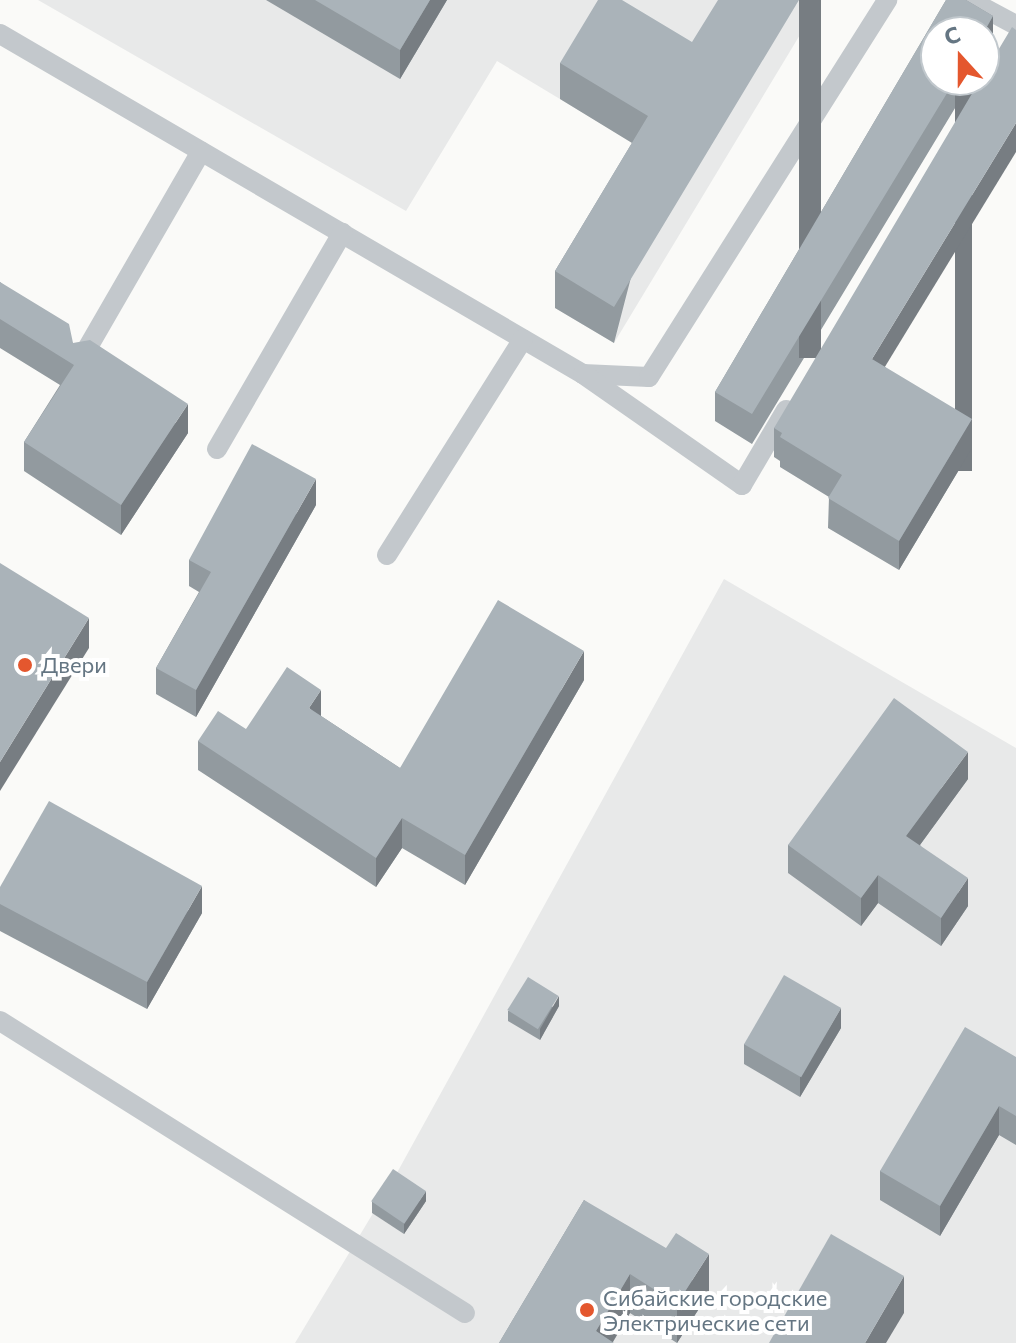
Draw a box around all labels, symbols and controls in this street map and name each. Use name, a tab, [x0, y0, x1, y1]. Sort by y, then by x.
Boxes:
north arrow	[920, 16, 1000, 96]
text: С	[940, 20, 964, 50]
place label: Двери	[41, 652, 107, 678]
marker: Двери	[16, 656, 34, 674]
place label: Сибайские городские Электрические сети	[603, 1284, 827, 1336]
marker: Сибайские городские Электрические сети	[578, 1301, 596, 1319]

